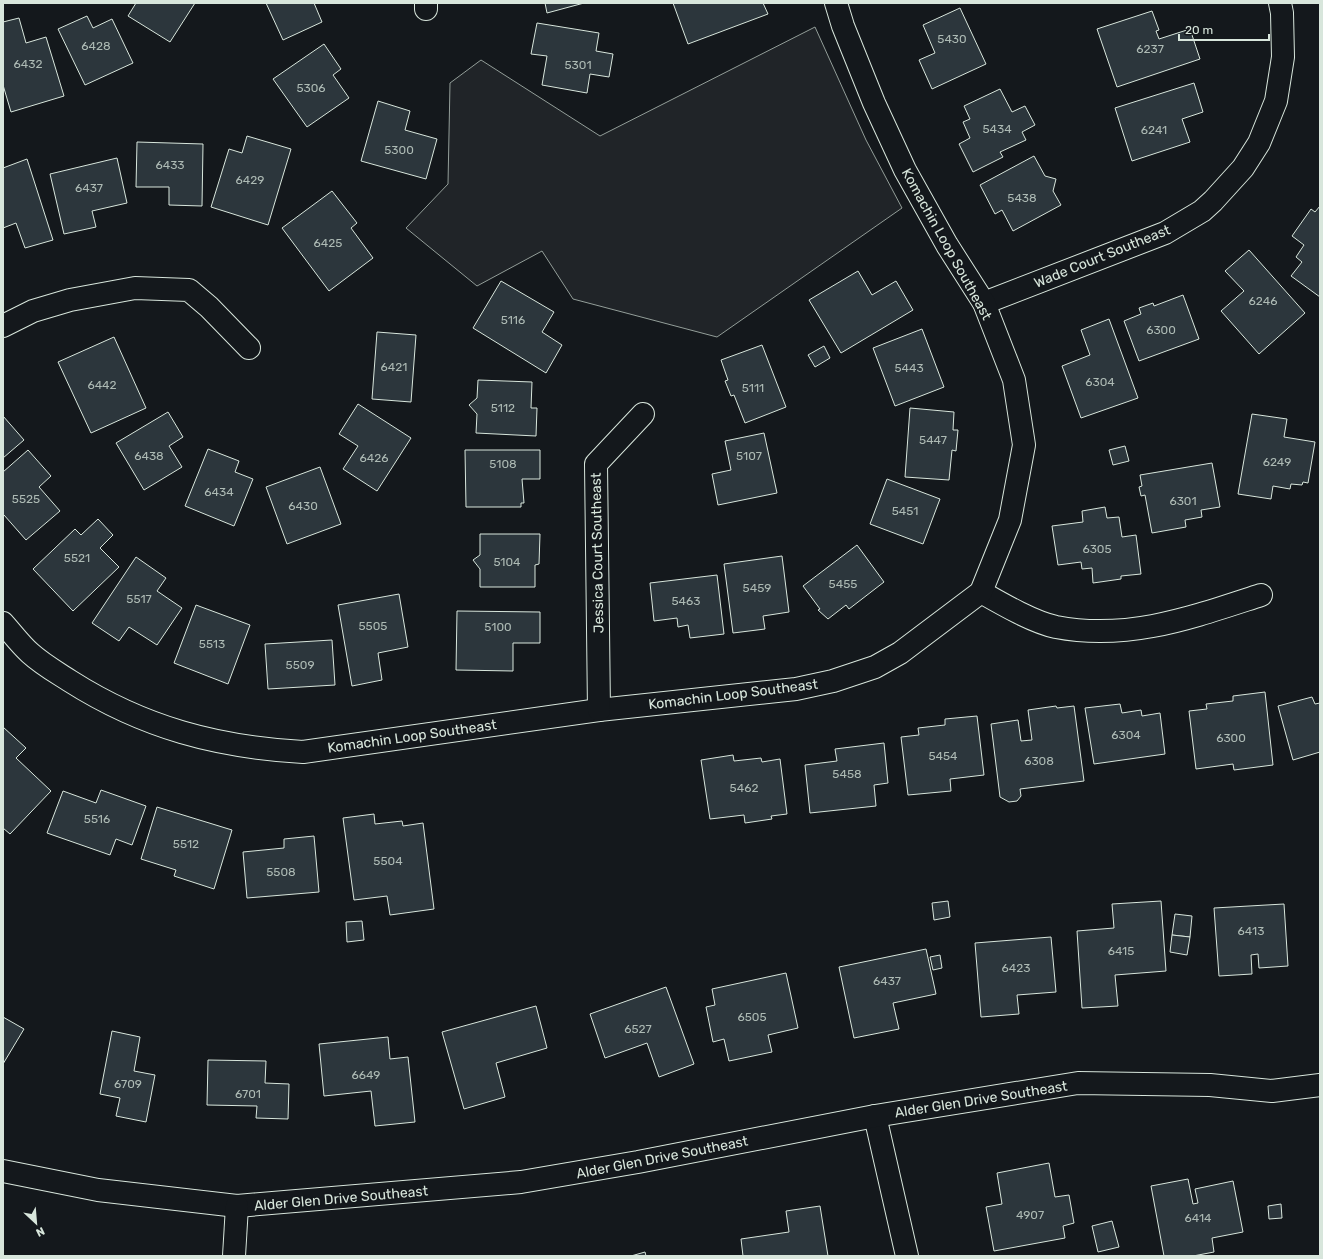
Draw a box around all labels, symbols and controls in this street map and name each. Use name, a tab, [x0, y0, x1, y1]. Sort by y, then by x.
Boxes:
scale bar	[1179, 16, 1269, 42]
text: 20 m	[1185, 23, 1213, 37]
house number: 5430	[937, 32, 967, 46]
house number: 6428	[81, 39, 111, 53]
house number: 6237	[1136, 42, 1164, 56]
house number: 6432	[14, 57, 42, 71]
house number: 5301	[564, 58, 592, 72]
house number: 5306	[296, 81, 326, 95]
house number: 5434	[982, 122, 1012, 136]
house number: 6241	[1141, 123, 1167, 137]
house number: 5300	[384, 143, 414, 157]
house number: 6433	[155, 158, 185, 172]
street label: Komachin Loop Southeast	[898, 165, 996, 323]
house number: 6429	[236, 173, 264, 187]
house number: 6437	[75, 181, 103, 195]
house number: 5438	[1007, 191, 1037, 205]
street label: Wade Court Southeast	[1032, 221, 1173, 292]
house number: 6425	[314, 236, 342, 250]
house number: 6246	[1249, 294, 1277, 308]
house number: 5116	[501, 313, 525, 327]
house number: 6300	[1146, 323, 1176, 337]
house number: 6421	[381, 360, 407, 374]
house number: 5443	[894, 361, 924, 375]
house number: 6304	[1085, 375, 1115, 389]
house number: 6442	[87, 378, 117, 392]
house number: 5111	[742, 381, 764, 395]
house number: 5112	[491, 401, 515, 415]
house number: 5447	[919, 433, 947, 447]
house number: 6438	[134, 449, 164, 463]
house number: 5107	[736, 449, 762, 463]
house number: 6426	[360, 451, 388, 465]
house number: 6249	[1263, 455, 1291, 469]
house number: 5108	[489, 457, 517, 471]
street label: Jessica Court Southeast	[588, 472, 607, 633]
house number: 6434	[204, 485, 234, 499]
house number: 5525	[12, 492, 40, 506]
house number: 6301	[1169, 494, 1197, 508]
house number: 6430	[288, 499, 318, 513]
house number: 5451	[892, 504, 918, 518]
house number: 6305	[1082, 542, 1112, 556]
house number: 5521	[64, 551, 90, 565]
house number: 5104	[493, 555, 521, 569]
house number: 5455	[829, 577, 857, 591]
house number: 5459	[743, 581, 771, 595]
house number: 5517	[126, 592, 152, 606]
house number: 5463	[671, 594, 701, 608]
house number: 5505	[358, 619, 388, 633]
house number: 5100	[484, 620, 512, 634]
house number: 5513	[199, 637, 225, 651]
house number: 5509	[286, 658, 315, 672]
street label: Komachin Loop Southeast	[647, 676, 819, 713]
street label: Komachin Loop Southeast	[326, 716, 498, 757]
house number: 6304	[1111, 728, 1141, 742]
house number: 6300	[1216, 731, 1246, 745]
house number: 5454	[928, 749, 958, 763]
house number: 6308	[1024, 754, 1054, 768]
house number: 5458	[832, 767, 862, 781]
house number: 5462	[730, 781, 758, 795]
house number: 5516	[84, 812, 110, 826]
house number: 5512	[173, 837, 199, 851]
house number: 5504	[373, 854, 403, 868]
house number: 5508	[266, 865, 296, 879]
house number: 6413	[1238, 924, 1264, 938]
house number: 6415	[1108, 944, 1134, 958]
house number: 6423	[1002, 961, 1030, 975]
house number: 6437	[873, 974, 901, 988]
house number: 6505	[737, 1010, 767, 1024]
house number: 6527	[624, 1022, 652, 1036]
house number: 6649	[352, 1068, 380, 1082]
house number: 6709	[114, 1077, 142, 1091]
street label: Alder Glen Drive Southeast	[894, 1077, 1069, 1122]
house number: 6701	[235, 1087, 261, 1101]
street label: Alder Glen Drive Southeast	[575, 1132, 750, 1182]
street label: Alder Glen Drive Southeast	[253, 1182, 429, 1215]
north arrow	[16, 1203, 56, 1243]
house number: 4907	[1016, 1208, 1044, 1222]
house number: 6414	[1184, 1211, 1212, 1225]
text: N	[34, 1224, 47, 1239]

